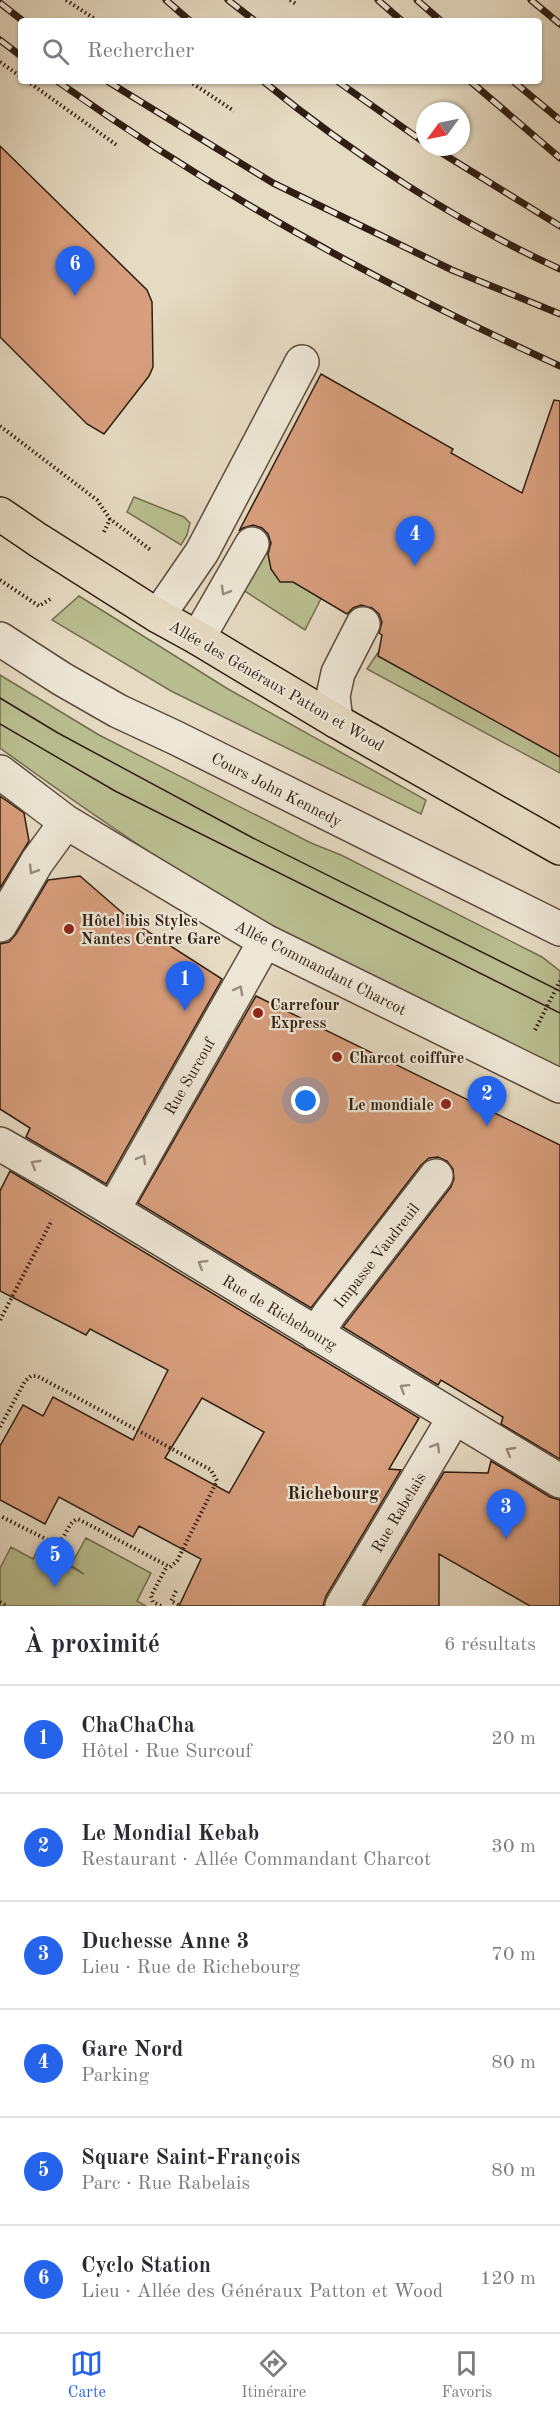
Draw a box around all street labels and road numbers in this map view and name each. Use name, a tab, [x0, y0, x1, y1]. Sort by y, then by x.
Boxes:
street label: Allée des Généraux Patton et Wood	[166, 618, 386, 755]
street label: Cours John Kennedy	[208, 751, 345, 831]
street label: Allée Commandant Charcot	[232, 919, 409, 1019]
street label: Rue Surcouf	[162, 1035, 219, 1118]
street label: Impasse Vaudreuil	[332, 1201, 423, 1312]
street label: Rue de Richebourg	[219, 1273, 339, 1354]
street label: Rue Rabelais	[370, 1470, 430, 1556]

